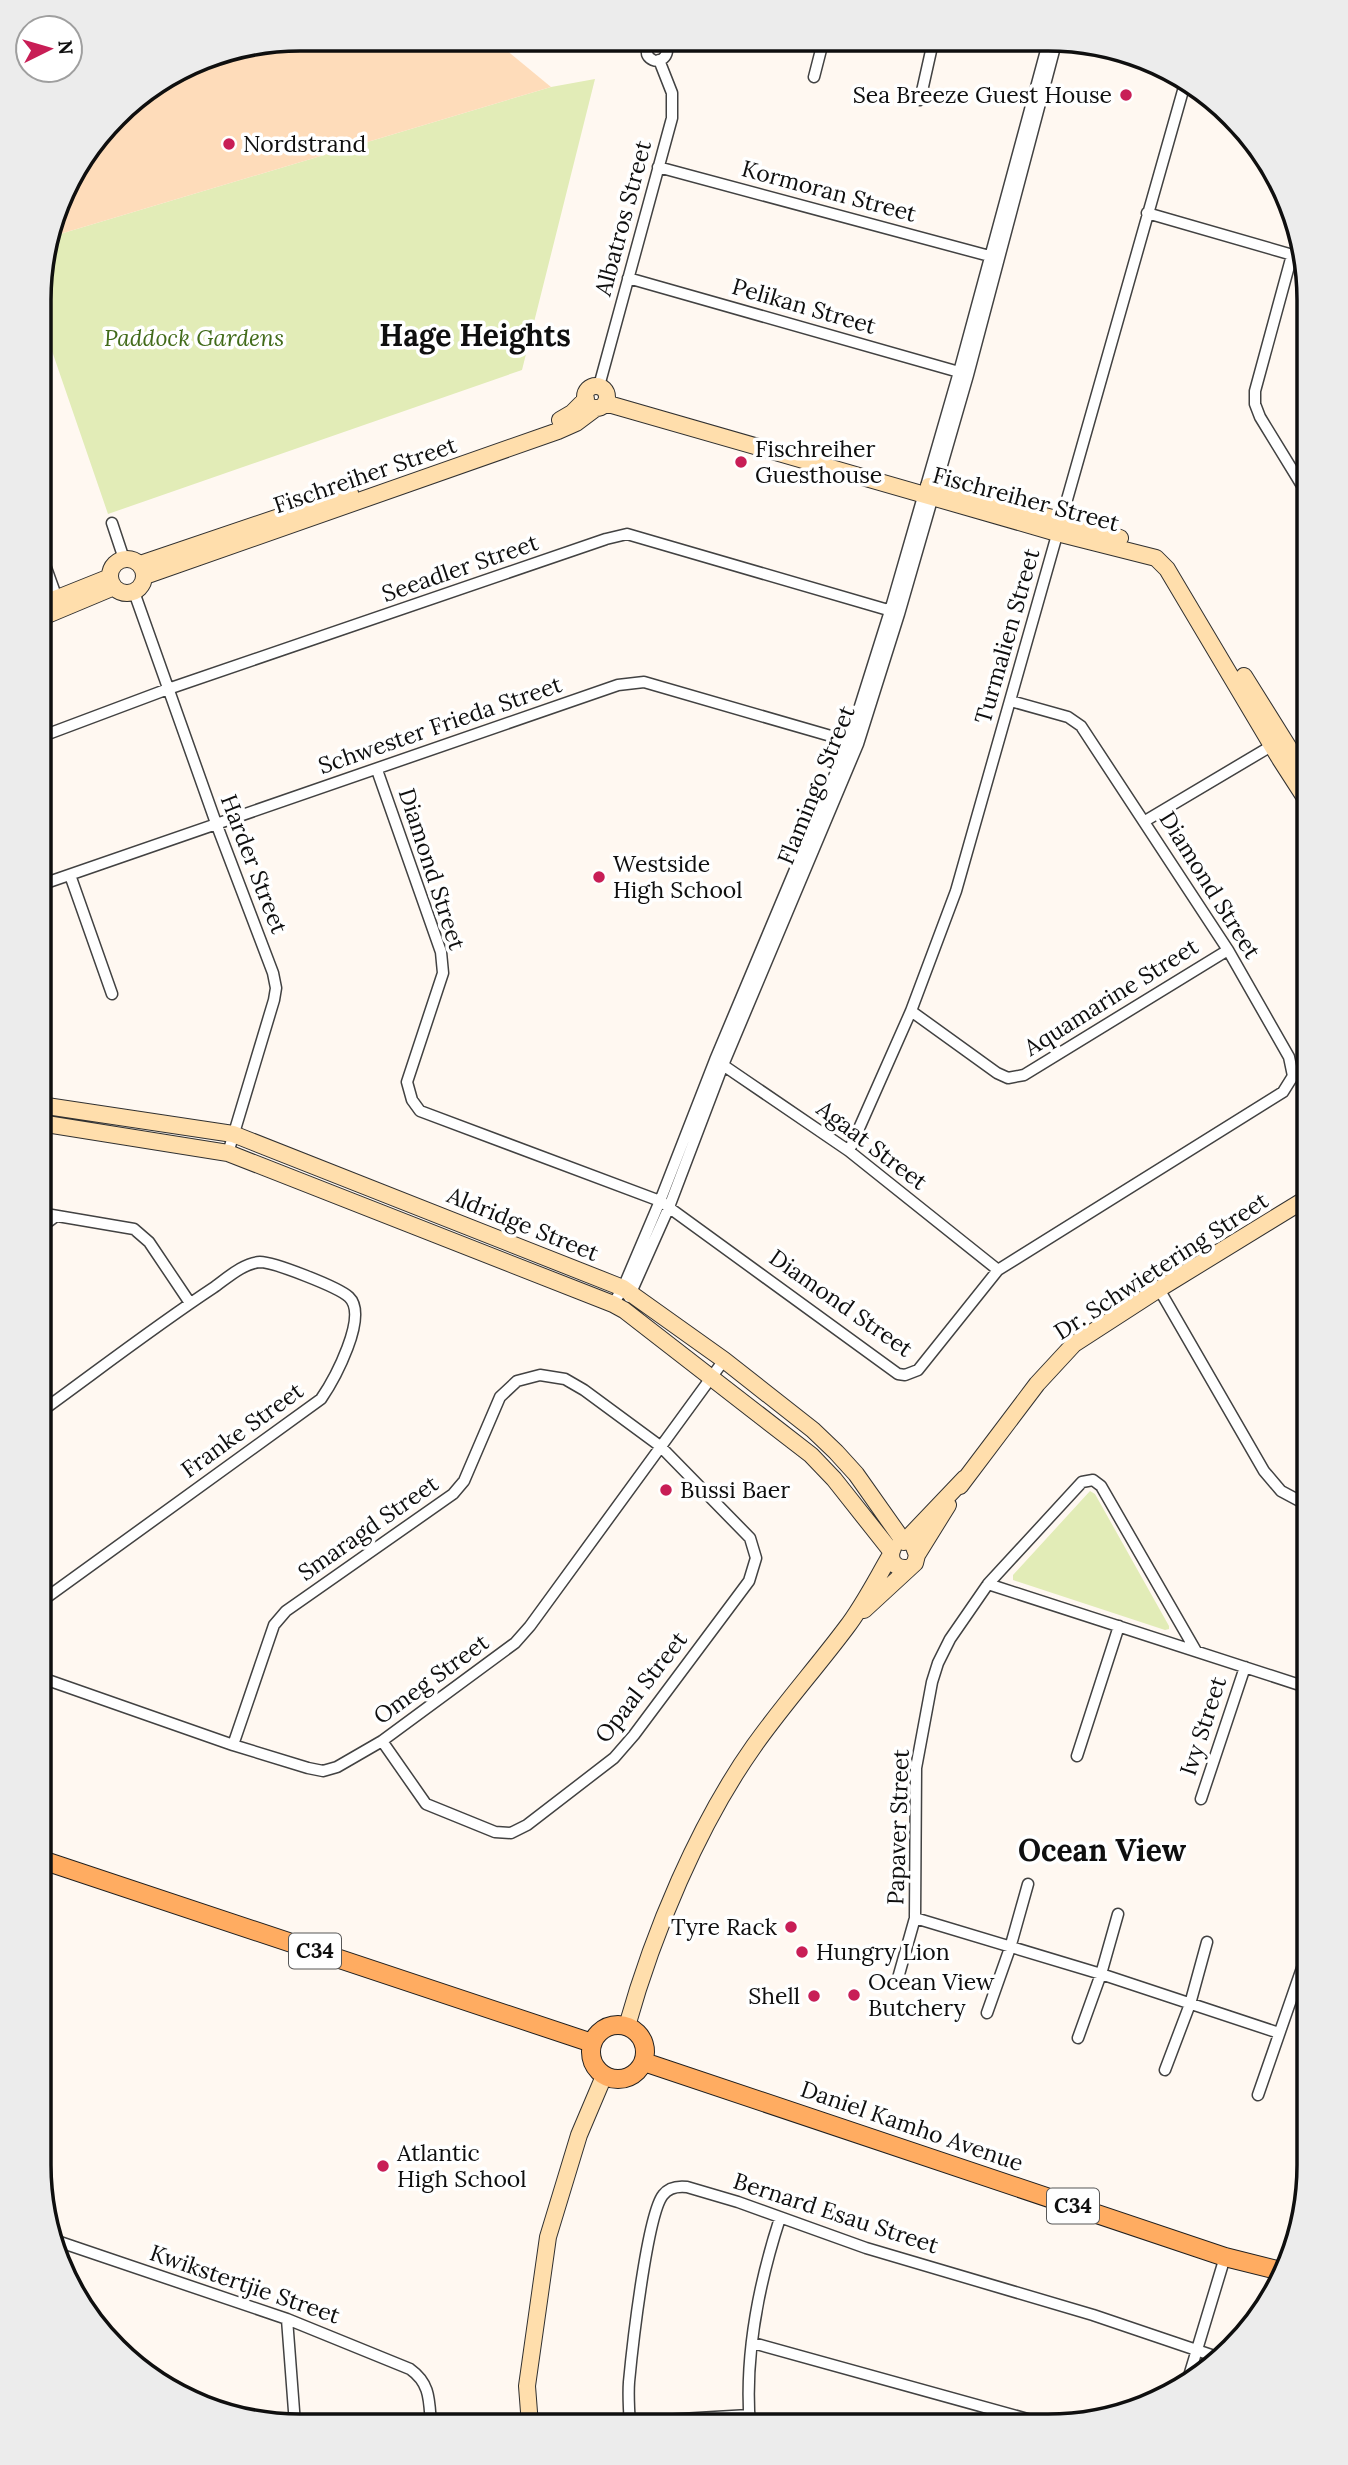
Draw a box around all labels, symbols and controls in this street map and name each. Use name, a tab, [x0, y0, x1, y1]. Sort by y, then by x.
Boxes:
north arrow	[14, 14, 84, 84]
text: N	[53, 39, 79, 56]
place label: Sea Breeze Guest House	[853, 80, 1112, 109]
marker: Sea Breeze Guest House	[1118, 87, 1134, 103]
place label: Nordstrand	[243, 129, 366, 158]
marker: Nordstrand	[221, 136, 237, 152]
street label: Albatros Street	[588, 137, 657, 300]
street label: Kormoran Street	[739, 153, 920, 228]
street label: Pelikan Street	[729, 271, 880, 340]
district label: Hage Heights	[379, 316, 571, 355]
park label: Paddock Gardens	[104, 323, 284, 352]
street label: Fischreiher Street	[269, 430, 460, 519]
place label: Fischreiher Guesthouse	[755, 434, 882, 489]
marker: Fischreiher Guesthouse	[733, 454, 749, 470]
street label: Fischreiher Street	[930, 460, 1123, 537]
street label: Seeadler Street	[378, 527, 542, 608]
street label: Turmalien Street	[968, 545, 1045, 727]
street label: Schwester Frieda Street	[314, 669, 565, 780]
street label: Flamingo Street	[770, 701, 861, 869]
street label: Diamond Street	[393, 784, 472, 954]
street label: Harder Street	[215, 790, 294, 938]
street label: Diamond Street	[1153, 806, 1267, 964]
place label: Westside High School	[613, 849, 743, 904]
marker: Westside High School	[591, 869, 607, 885]
street label: Aquamarine Street	[1017, 931, 1203, 1062]
street label: Agaat Street	[811, 1093, 933, 1196]
street label: Aldridge Street	[442, 1180, 603, 1267]
street label: Dr. Schwietering Street	[1048, 1185, 1273, 1346]
street label: Diamond Street	[764, 1242, 919, 1363]
street label: Franke Street	[175, 1376, 309, 1484]
street label: Smaragd Street	[292, 1468, 444, 1587]
place label: Bussi Baer	[680, 1475, 790, 1504]
marker: Bussi Baer	[658, 1482, 674, 1498]
street label: Opaal Street	[588, 1625, 693, 1748]
street label: Omeg Street	[367, 1627, 494, 1730]
street label: Ivy Street	[1173, 1673, 1232, 1779]
street label: Papaver Street	[880, 1748, 915, 1906]
district label: Ocean View	[1018, 1831, 1187, 1869]
place label: Tyre Rack	[671, 1912, 778, 1941]
marker: Tyre Rack	[783, 1919, 799, 1935]
road number: C34	[289, 1934, 341, 1968]
place label: Hungry Lion	[816, 1937, 950, 1966]
marker: Hungry Lion	[794, 1944, 810, 1960]
place label: Ocean View Butchery	[868, 1967, 995, 2022]
place label: Shell	[748, 1981, 800, 2010]
marker: Ocean View Butchery	[846, 1987, 862, 2003]
marker: Shell	[806, 1988, 822, 2004]
street label: Daniel Kamho Avenue	[797, 2074, 1027, 2177]
place label: Atlantic High School	[396, 2138, 527, 2193]
marker: Atlantic High School	[375, 2158, 391, 2174]
street label: Bernard Esau Street	[730, 2166, 942, 2259]
road number: C34	[1047, 2188, 1099, 2224]
street label: Kwikstertjie Street	[146, 2237, 344, 2330]

